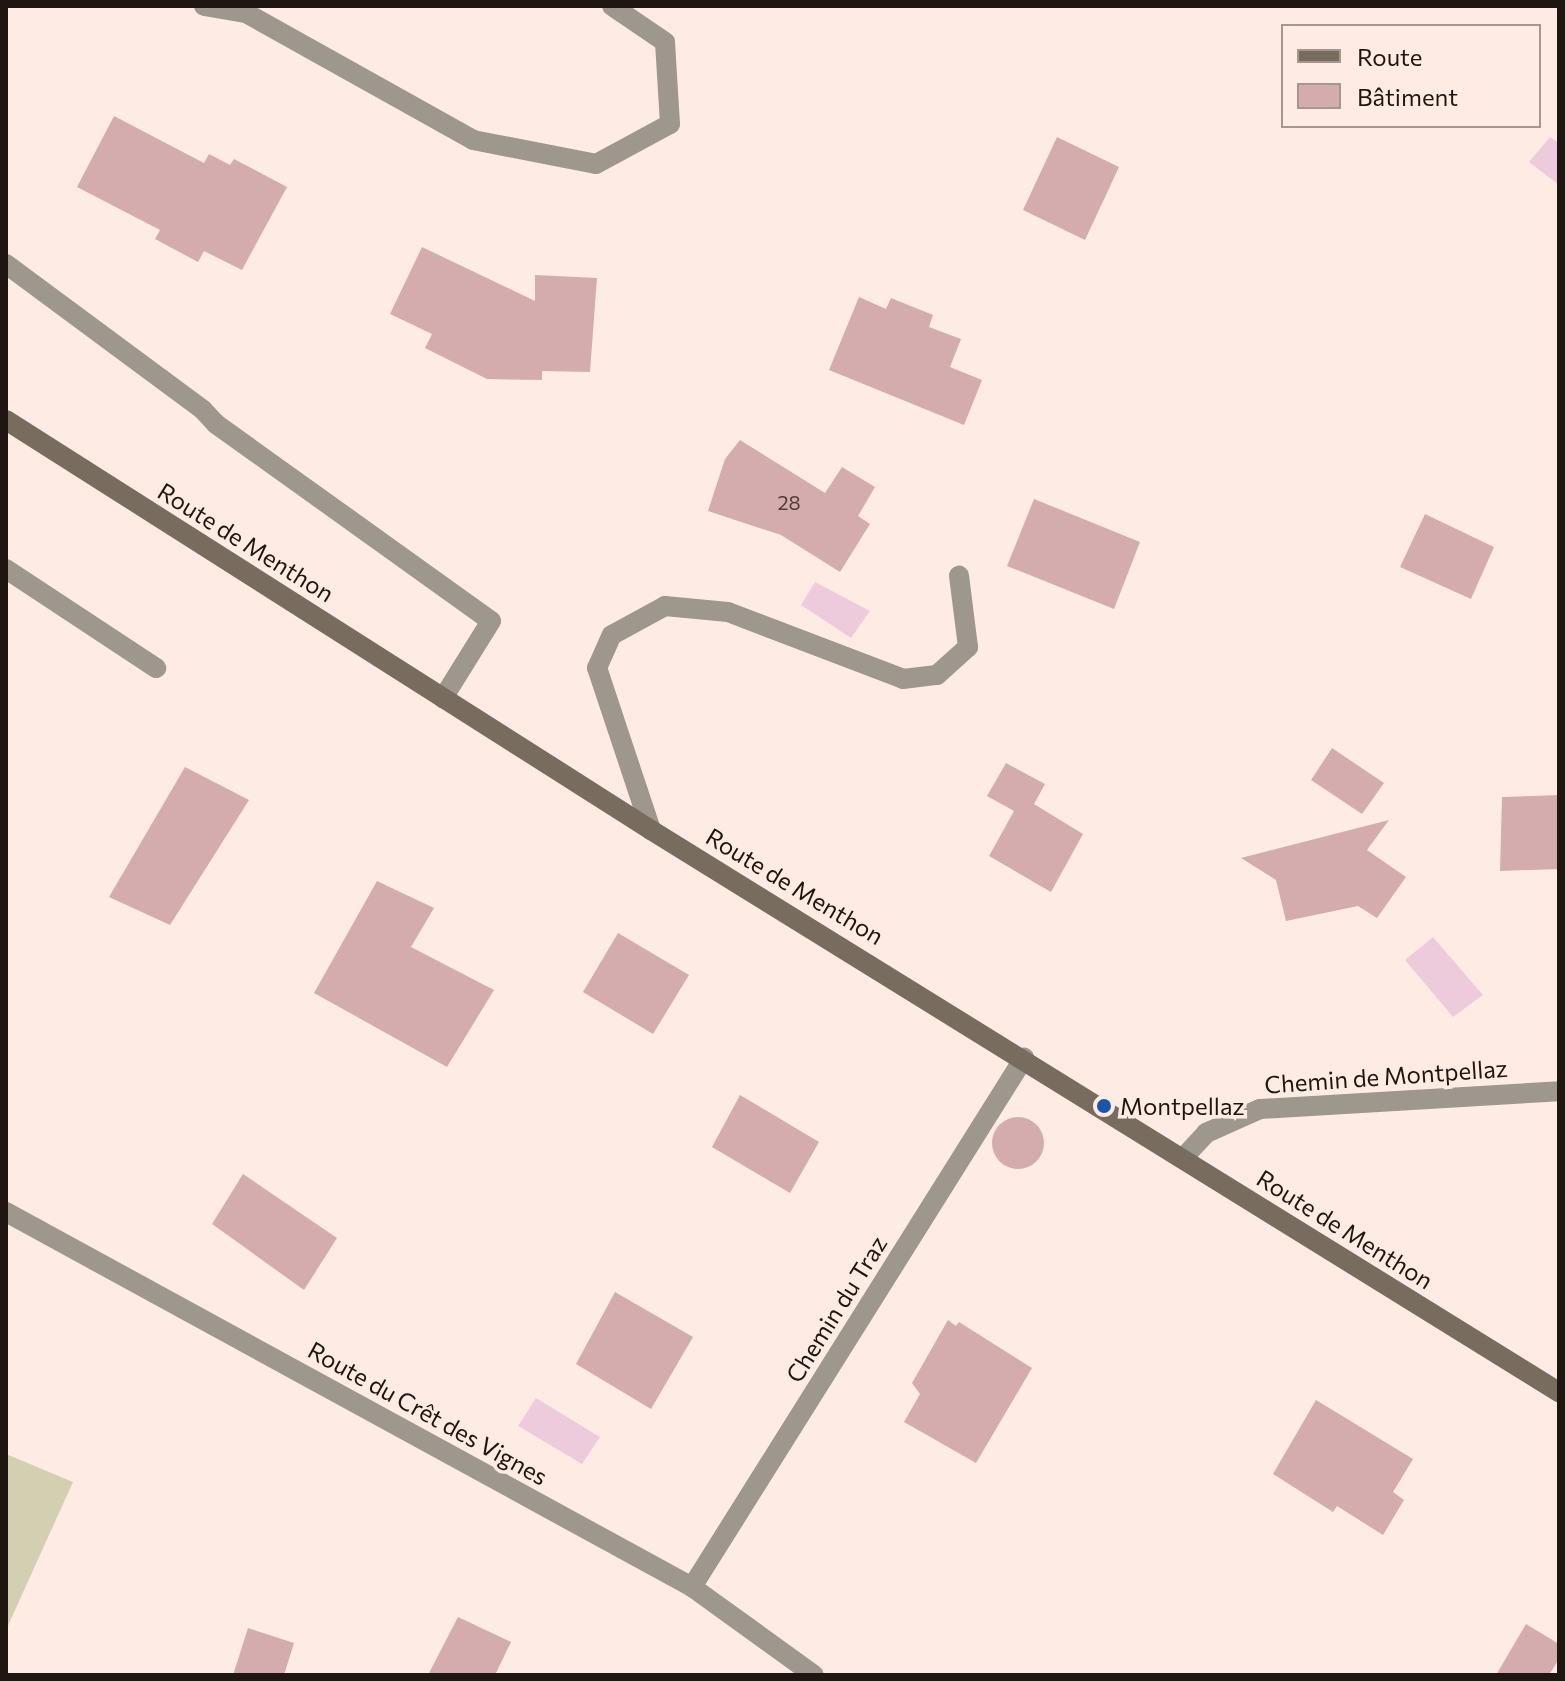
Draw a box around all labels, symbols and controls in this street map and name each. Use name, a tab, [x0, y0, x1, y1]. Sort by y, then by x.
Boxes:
legend	[1281, 24, 1541, 128]
text: Route	[1357, 42, 1422, 71]
text: Bâtiment	[1357, 82, 1458, 111]
street label: Route de Menthon	[153, 476, 339, 608]
house number: 28	[777, 490, 801, 514]
street label: Route de Menthon	[701, 822, 889, 950]
street label: Chemin de Montpellaz	[1263, 1053, 1509, 1099]
place label: Montpellaz	[1120, 1092, 1244, 1120]
marker: Montpellaz	[1095, 1097, 1113, 1115]
street label: Route de Menthon	[1252, 1163, 1438, 1295]
street label: Chemin du Traz	[779, 1230, 893, 1388]
street label: Route du Crêt des Vignes	[303, 1335, 553, 1491]

